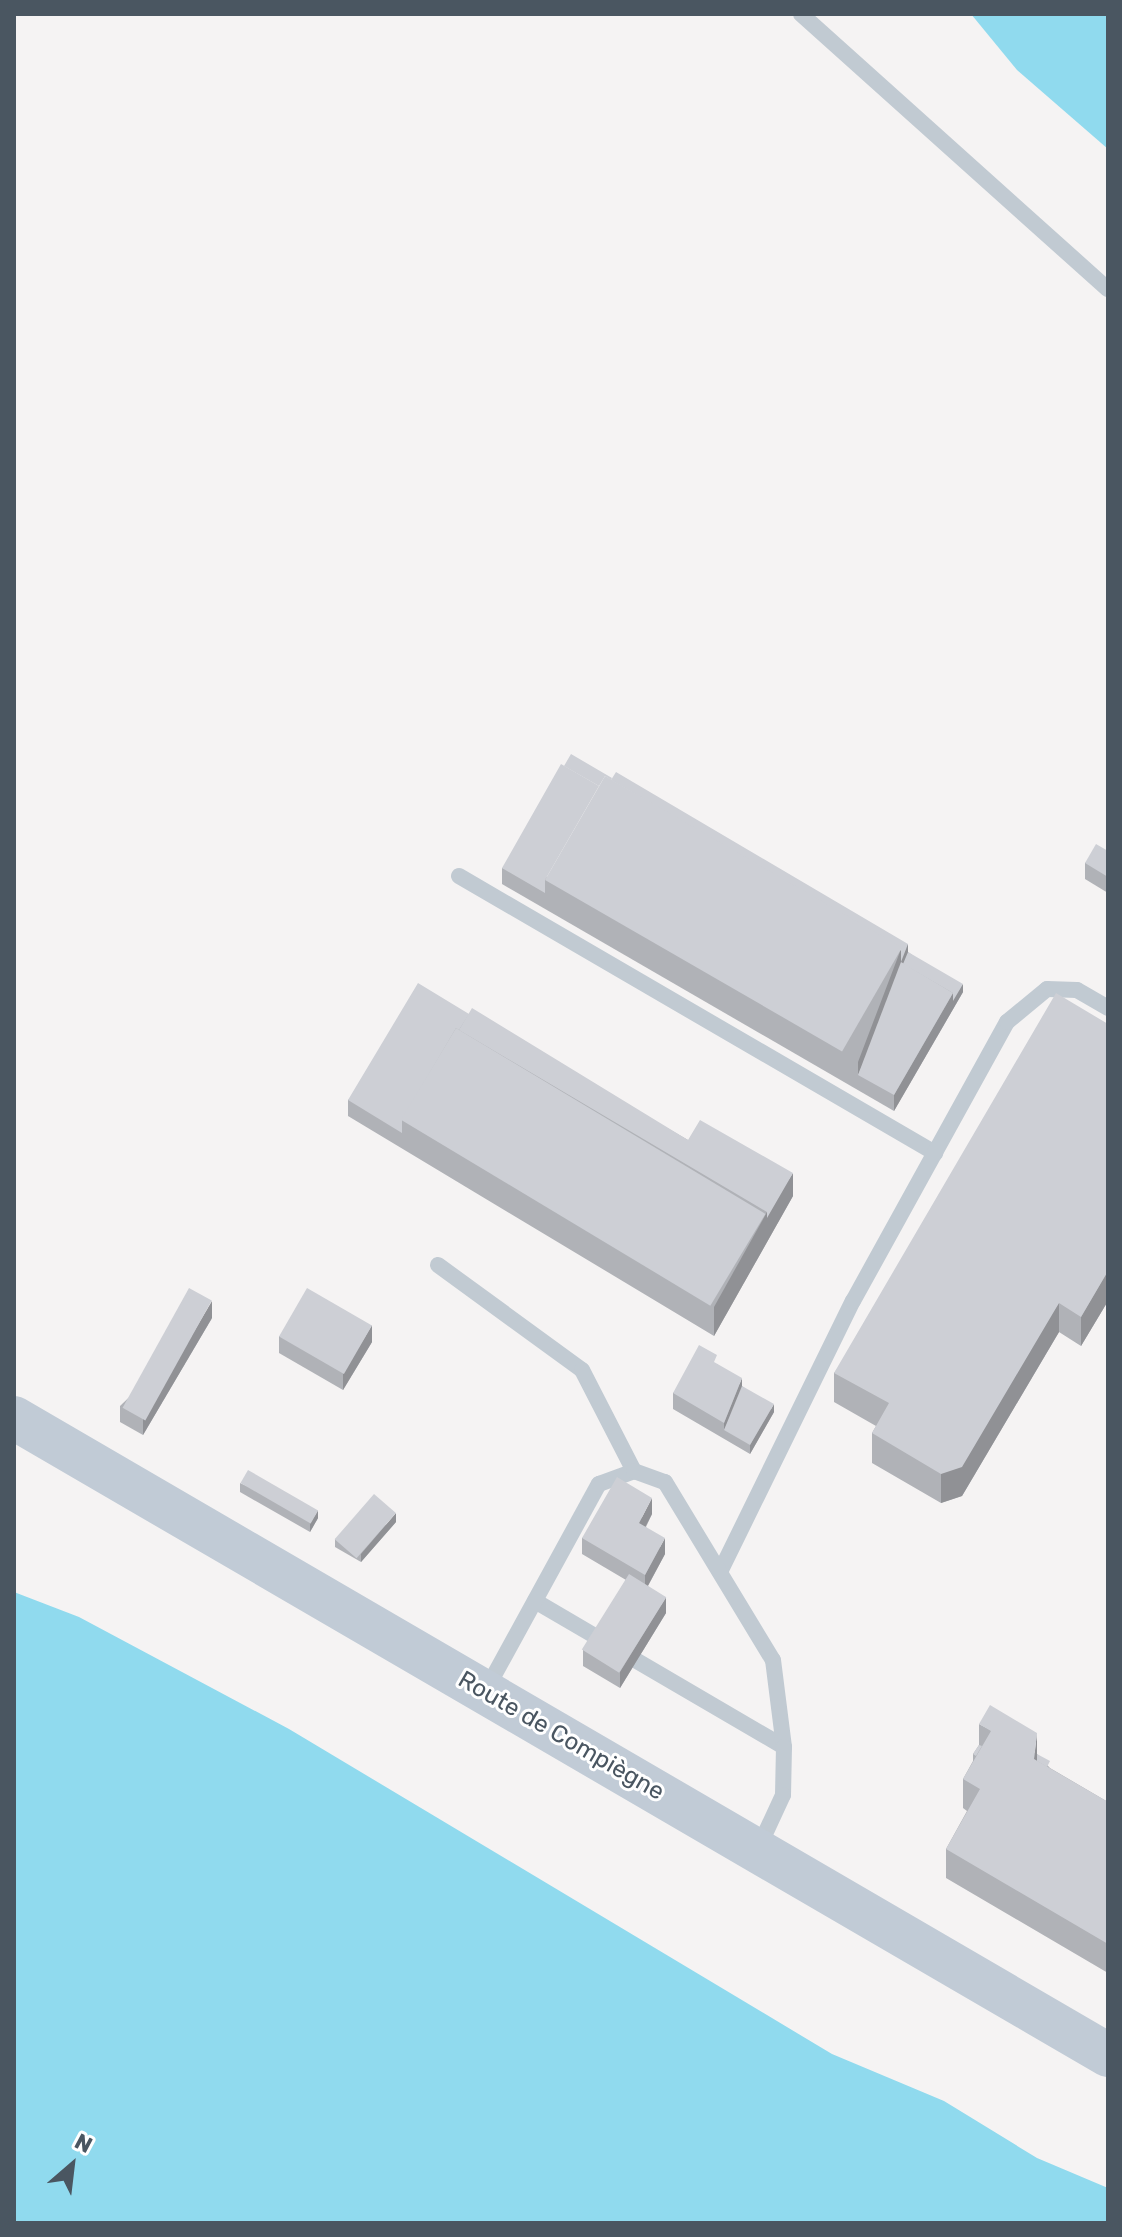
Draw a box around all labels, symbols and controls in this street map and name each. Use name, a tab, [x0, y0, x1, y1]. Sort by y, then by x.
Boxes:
street label: Route de Compiègne	[453, 1665, 669, 1807]
north arrow	[32, 2125, 112, 2205]
text: N	[70, 2128, 97, 2159]

